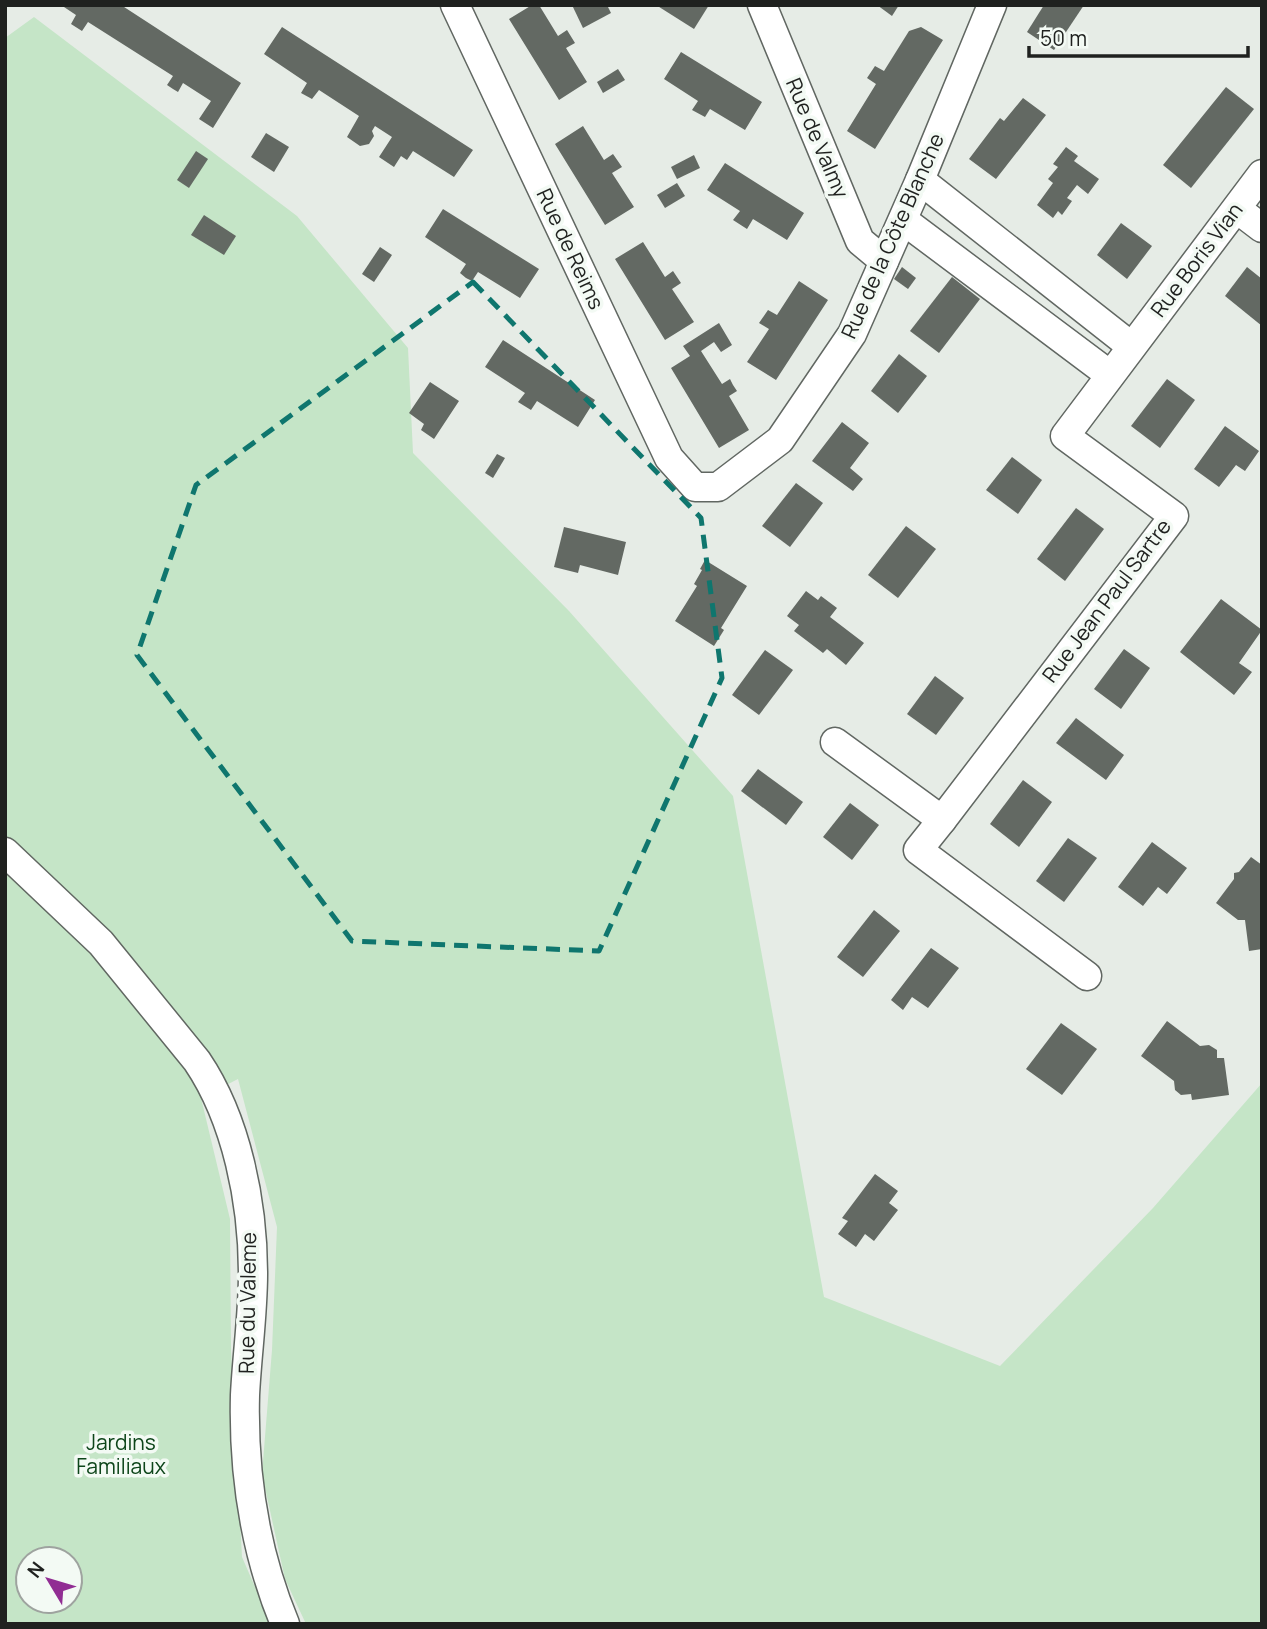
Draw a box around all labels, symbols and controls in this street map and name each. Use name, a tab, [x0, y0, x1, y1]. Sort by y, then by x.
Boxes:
scale bar	[1029, 14, 1248, 58]
text: 50 m	[1040, 24, 1087, 52]
street label: Rue de Valmy	[780, 73, 856, 202]
street label: Rue de la Côte Blanche	[834, 128, 950, 343]
street label: Rue de Reims	[531, 184, 611, 314]
street label: Rue Boris Vian	[1144, 196, 1248, 322]
street label: Rue Jean Paul Sartre	[1035, 513, 1177, 688]
street label: Rue du Valeme	[232, 1232, 262, 1374]
park label: Jardins Familiaux	[76, 1428, 166, 1480]
north arrow	[14, 1545, 84, 1615]
text: N	[21, 1556, 50, 1583]

